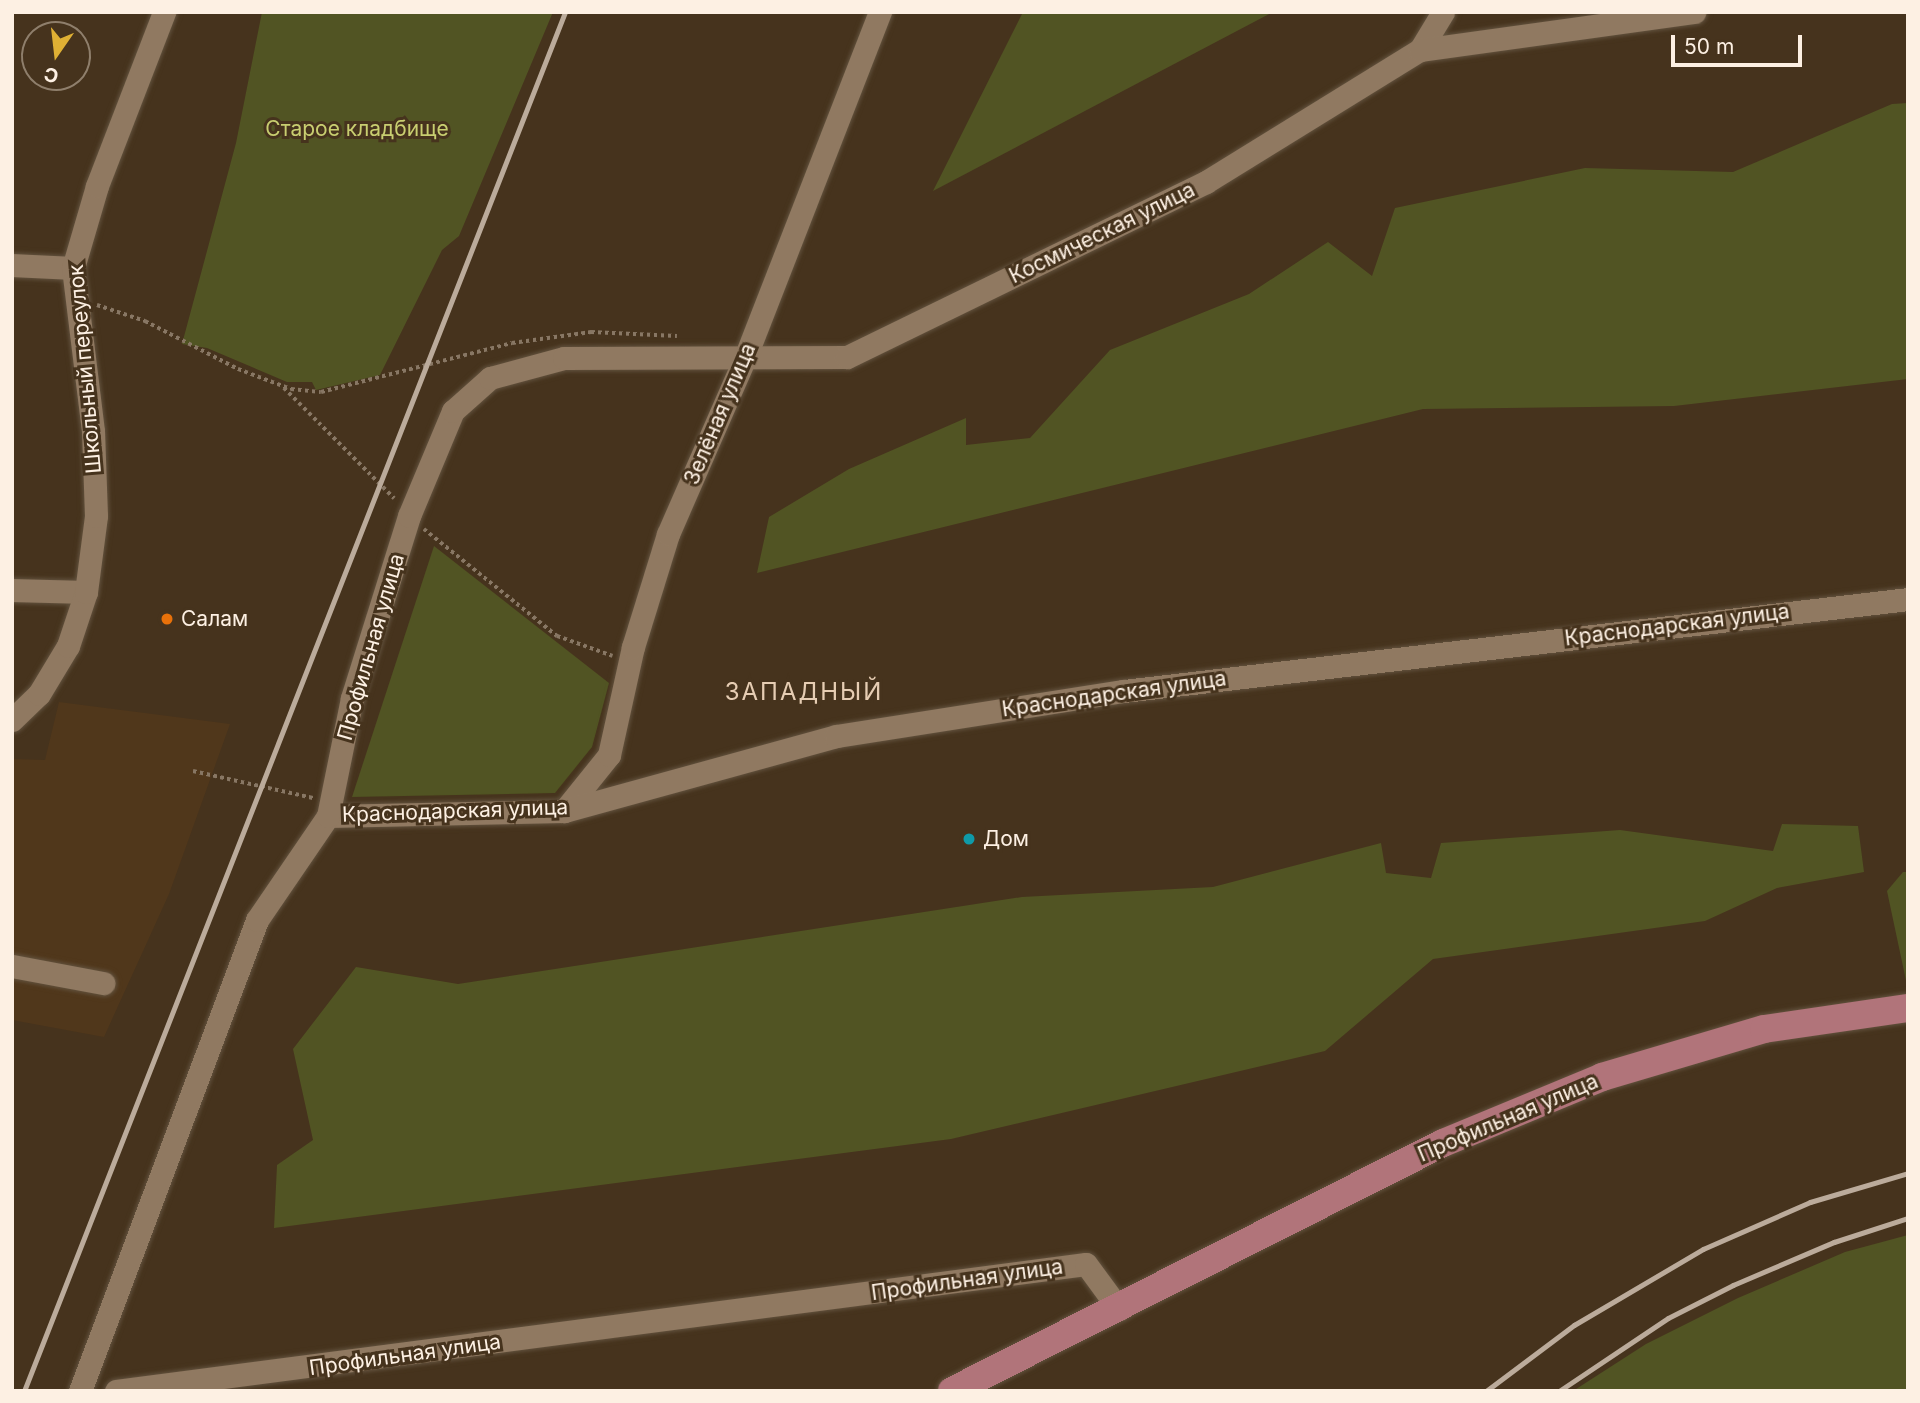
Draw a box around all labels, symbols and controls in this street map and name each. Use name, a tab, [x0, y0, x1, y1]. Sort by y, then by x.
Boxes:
north arrow	[21, 21, 91, 91]
scale bar	[1675, 21, 1806, 65]
text: 50 m	[1684, 34, 1734, 59]
text: С	[42, 62, 61, 88]
park label: Старое кладбище	[265, 116, 449, 142]
street label: Космическая улица	[1005, 177, 1199, 289]
street label: Школьный переулок	[63, 263, 107, 475]
street label: Зелёная улица	[679, 340, 761, 488]
street label: Профильная улица	[332, 551, 410, 743]
street label: Краснодарская улица	[1563, 599, 1791, 651]
place label: Салам	[181, 606, 248, 632]
marker: Салам	[159, 611, 175, 627]
street label: Краснодарская улица	[1000, 666, 1228, 722]
district label: ЗАПАДНЫЙ	[726, 678, 882, 706]
street label: Краснодарская улица	[342, 794, 568, 828]
place label: Дом	[983, 826, 1029, 852]
marker: Дом	[961, 831, 977, 847]
street label: Профильная улица	[1414, 1069, 1602, 1167]
street label: Профильная улица	[870, 1254, 1064, 1306]
street label: Профильная улица	[308, 1329, 502, 1381]

